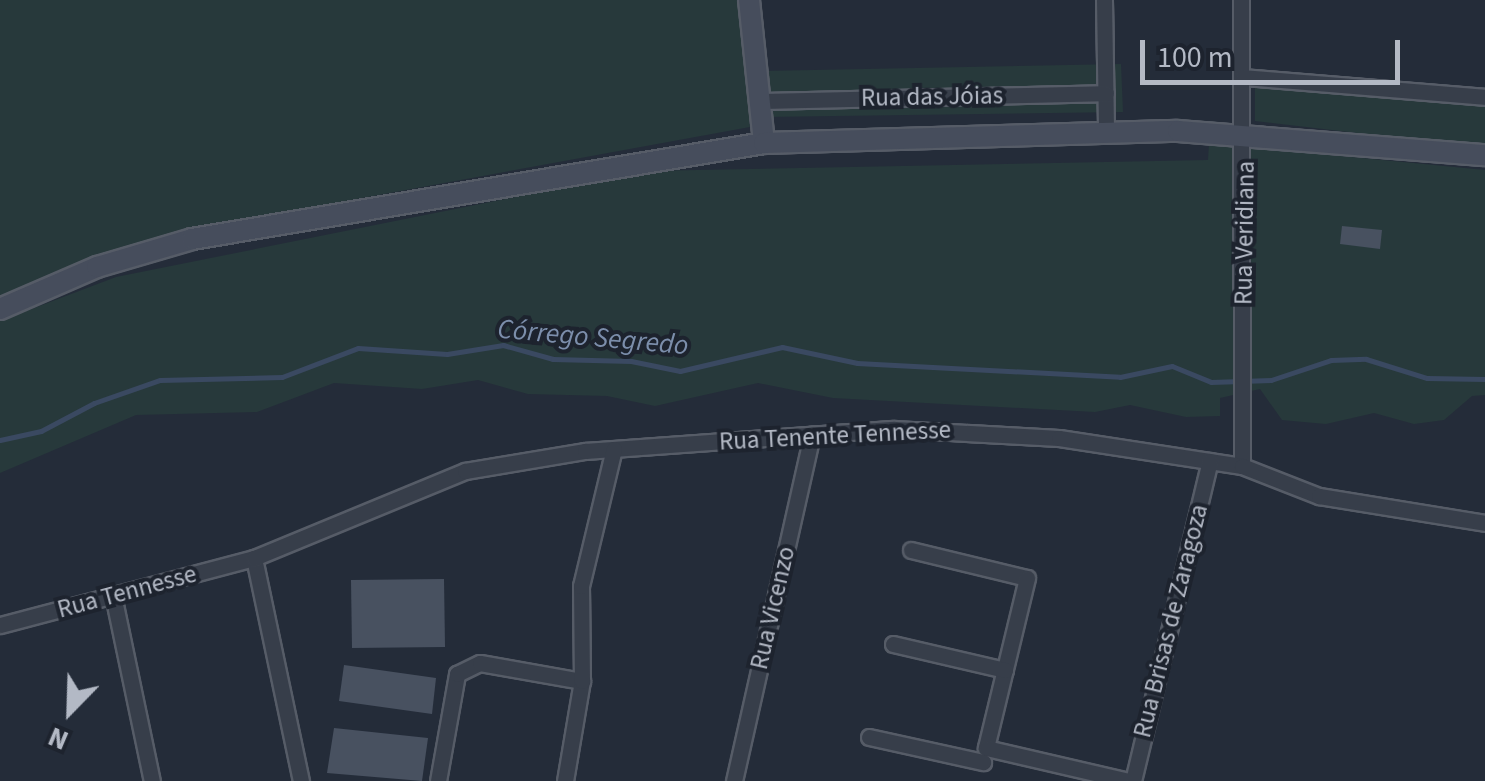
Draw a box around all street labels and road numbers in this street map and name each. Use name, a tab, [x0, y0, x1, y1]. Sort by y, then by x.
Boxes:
street label: Rua das Jóias	[861, 81, 1003, 113]
street label: Rua Veridiana	[1229, 161, 1261, 305]
street label: Rua Tenente Tennesse	[718, 415, 952, 457]
street label: Rua Brisas de Zaragoza	[1127, 501, 1215, 741]
street label: Rua Vicenzo	[744, 544, 802, 672]
street label: Rua Tennesse	[54, 559, 200, 625]

